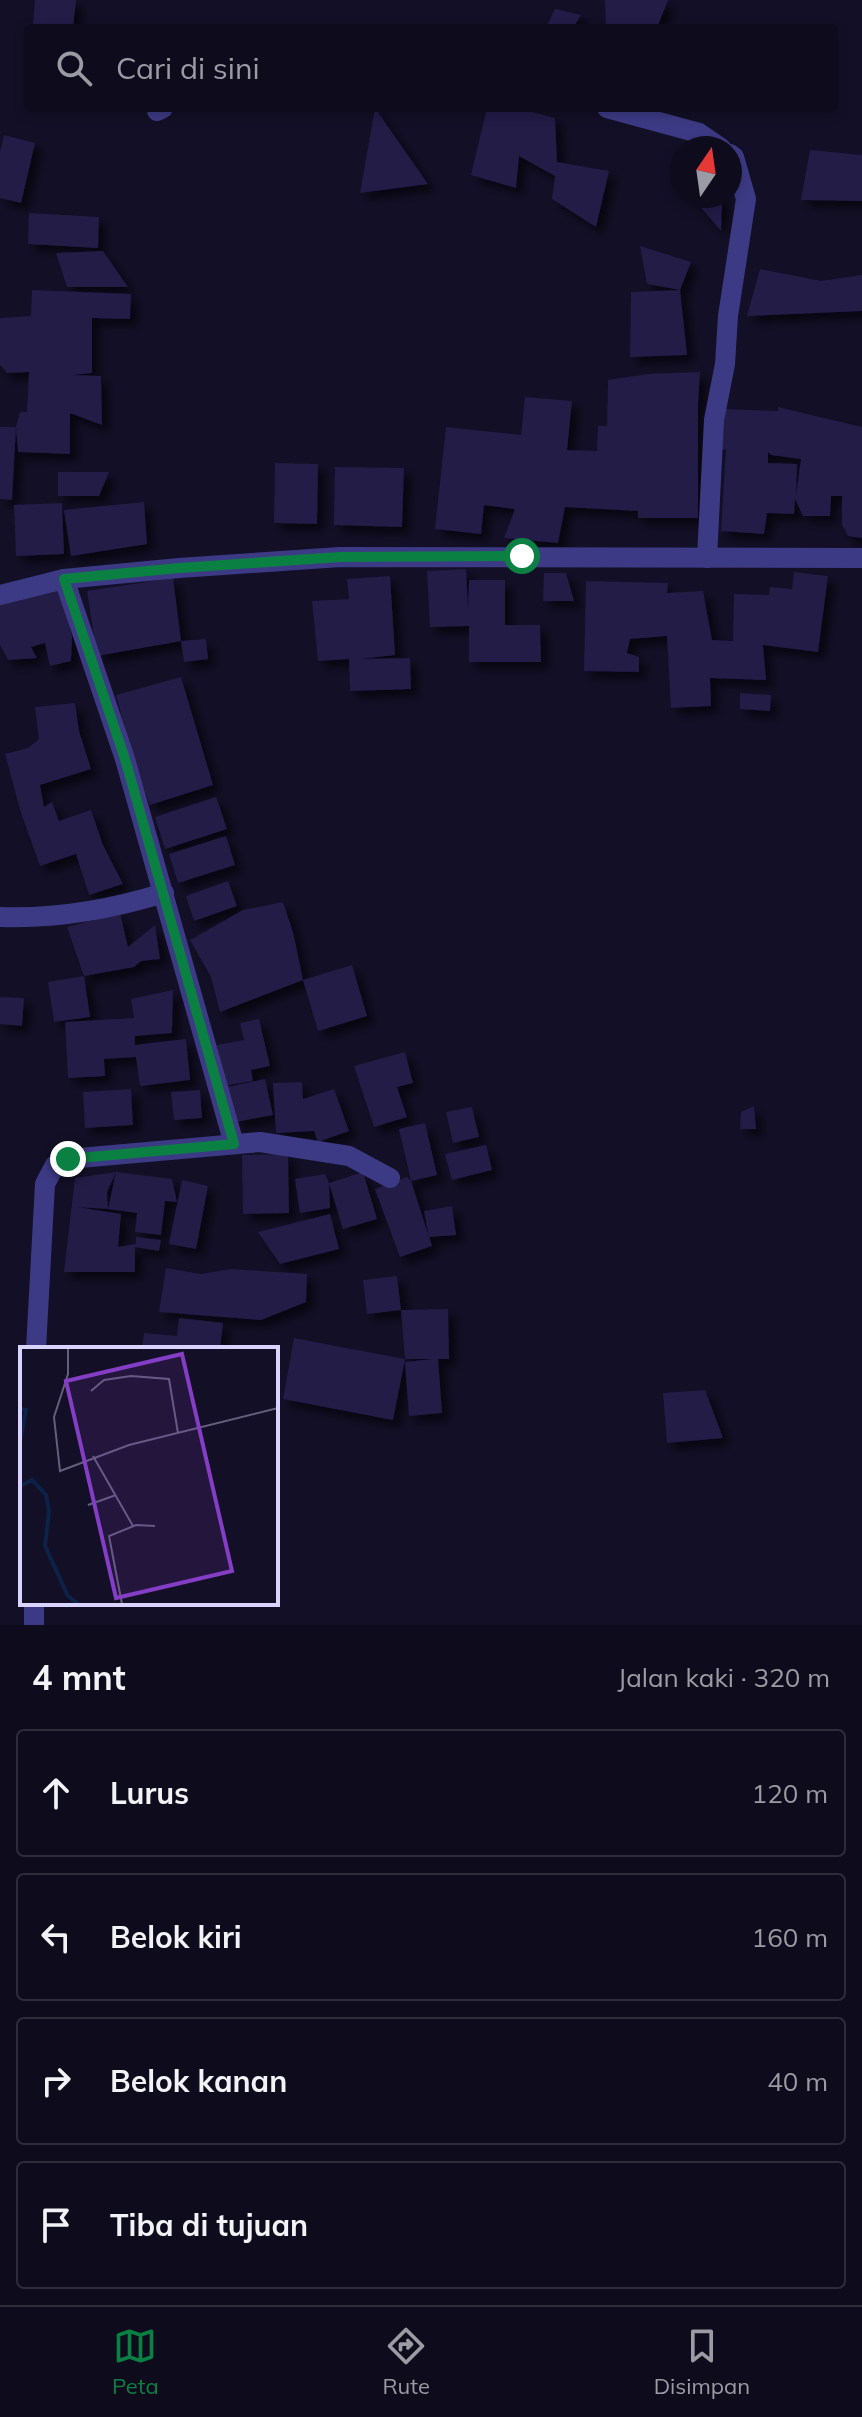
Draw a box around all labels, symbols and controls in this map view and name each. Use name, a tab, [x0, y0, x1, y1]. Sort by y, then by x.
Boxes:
search box	[24, 24, 838, 112]
icon: search	[52, 46, 96, 90]
text: Cari di sini	[116, 49, 260, 87]
north arrow	[670, 136, 742, 208]
route start	[504, 538, 540, 574]
route end	[50, 1141, 86, 1177]
inset map	[20, 1347, 278, 1605]
text: 4 mnt	[32, 1656, 126, 1699]
text: Jalan kaki · 320 m	[618, 1661, 830, 1694]
icon: ahead	[34, 1771, 78, 1815]
text: Lurus	[110, 1774, 189, 1812]
text: 120 m	[752, 1777, 828, 1810]
icon: left	[34, 1915, 78, 1959]
text: Belok kiri	[110, 1918, 242, 1956]
text: 160 m	[752, 1921, 828, 1954]
icon: right	[34, 2059, 78, 2103]
text: Belok kanan	[110, 2062, 287, 2100]
text: 40 m	[767, 2065, 828, 2098]
icon: arrive	[34, 2203, 78, 2247]
text: Tiba di tujuan	[110, 2206, 308, 2244]
tab: Peta	[112, 2324, 159, 2400]
tab: Rute	[382, 2324, 430, 2400]
tab: Disimpan	[654, 2324, 750, 2400]

